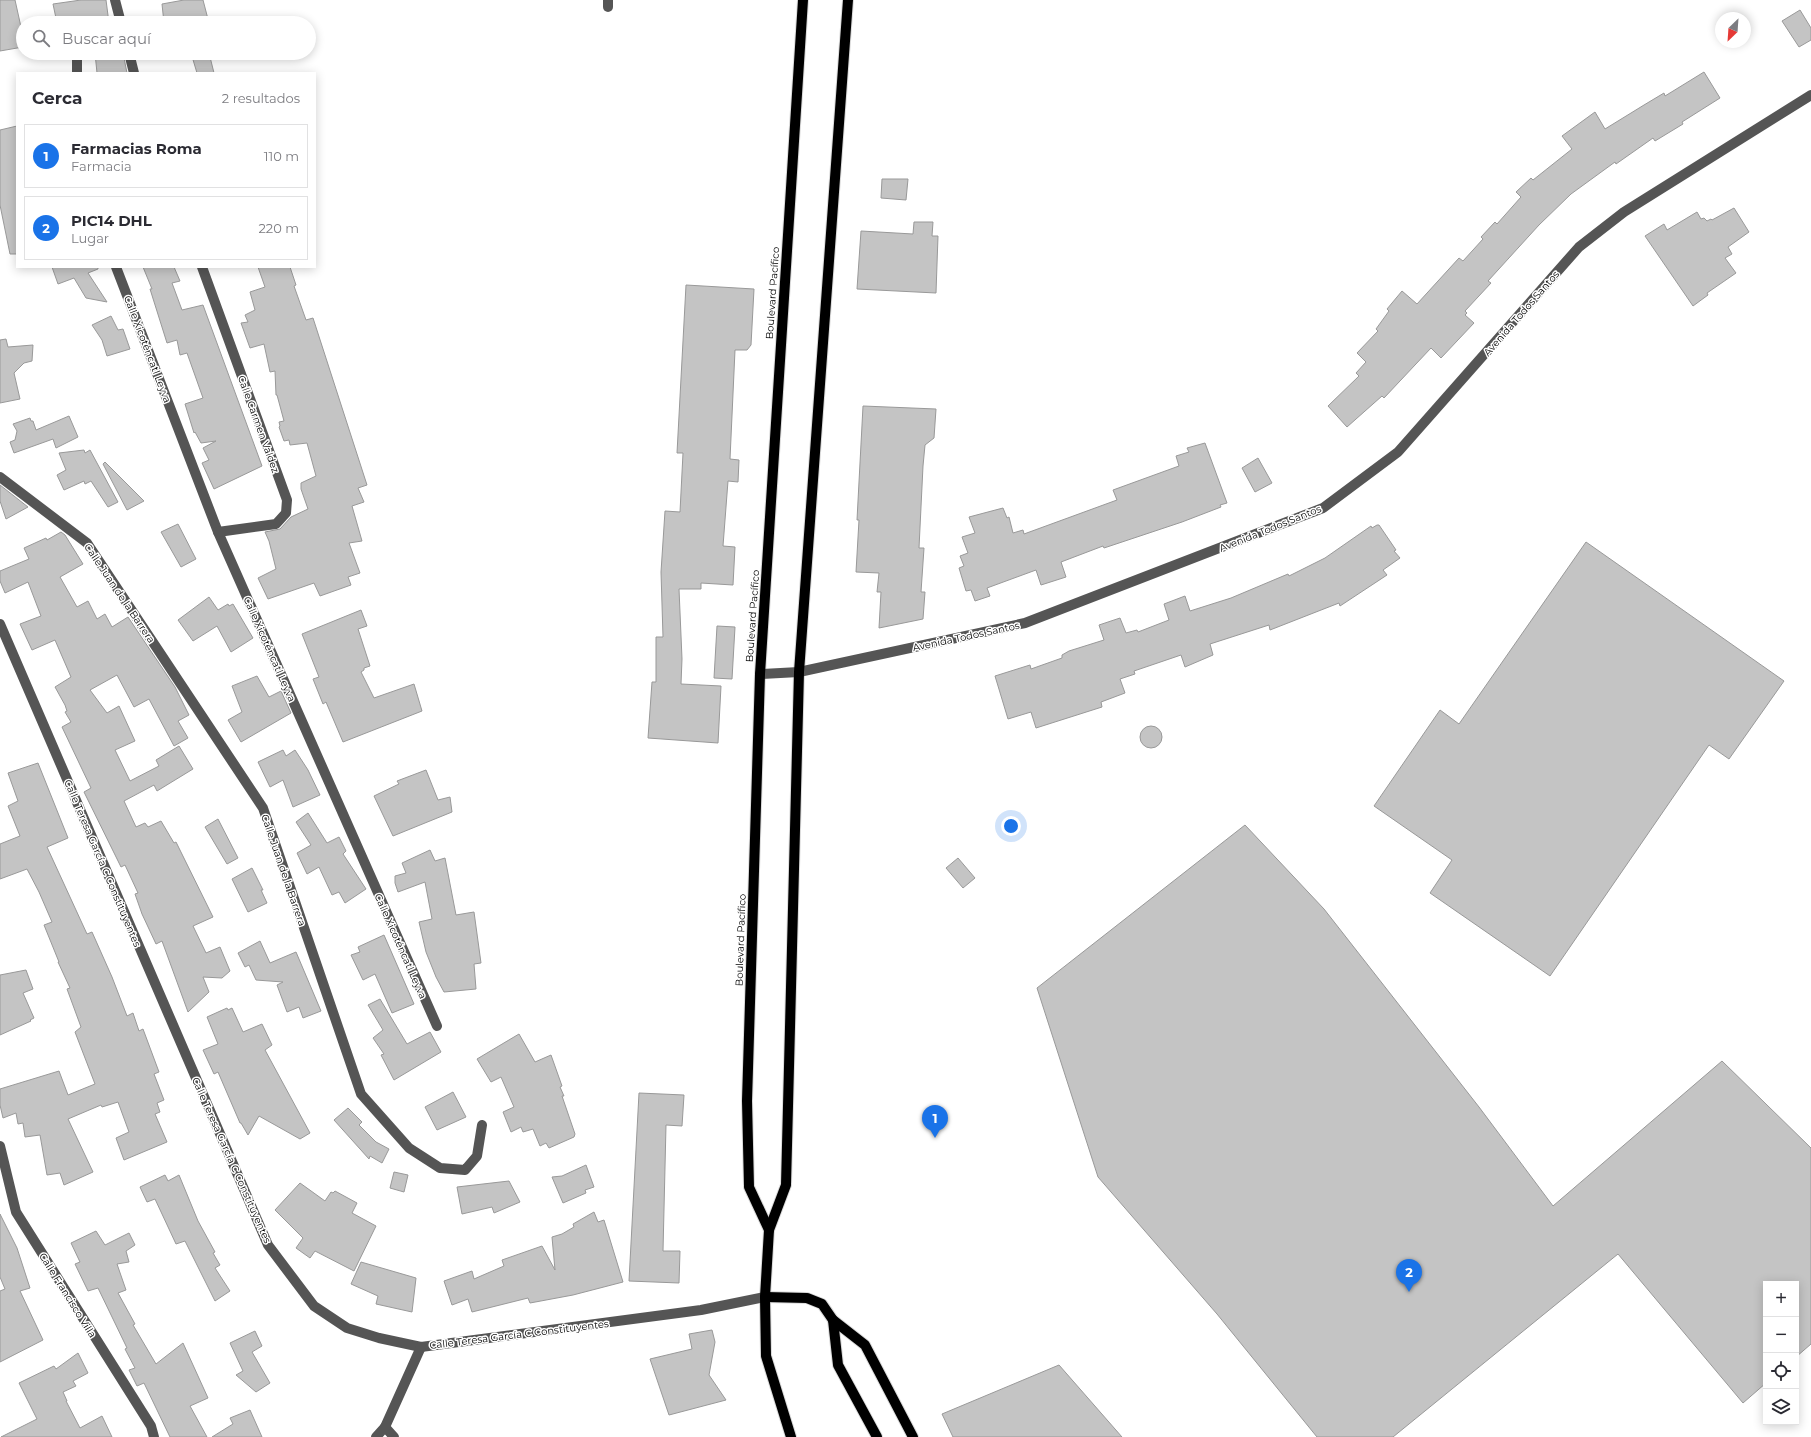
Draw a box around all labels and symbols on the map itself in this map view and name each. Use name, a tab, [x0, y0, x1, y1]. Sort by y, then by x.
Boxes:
north arrow	[1715, 12, 1751, 48]
street label: Boulevard Pacífico	[763, 246, 782, 340]
street label: Avenida Todos Santos	[1481, 268, 1562, 359]
street label: Calle Xicoténcatl Leyva	[121, 294, 174, 405]
street label: Calle Carmen Valdez	[235, 374, 282, 475]
street label: Avenida Todos Santos	[1217, 502, 1323, 555]
street label: Calle Juan de la Barrera	[81, 541, 158, 646]
street label: Boulevard Pacífico	[743, 569, 762, 663]
street label: Calle Xicoténcatl Leyva	[240, 595, 299, 704]
street label: Avenida Todos Santos	[912, 619, 1021, 654]
street label: Calle Teresa García C Constituyentes	[61, 778, 144, 949]
street label: Calle Juan de la Barrera	[258, 813, 309, 928]
your location	[1001, 816, 1021, 836]
street label: Calle Xicoténcatl Leyva	[371, 892, 430, 1001]
street label: Boulevard Pacífico	[732, 894, 749, 986]
street label: Calle Teresa García C Constituyentes	[189, 1075, 274, 1245]
pin: 1	[922, 1105, 948, 1138]
street label: Calle Francisco Villa	[36, 1250, 99, 1340]
pin: 2	[1396, 1259, 1422, 1292]
street label: Calle Teresa García C Constituyentes	[429, 1317, 610, 1352]

